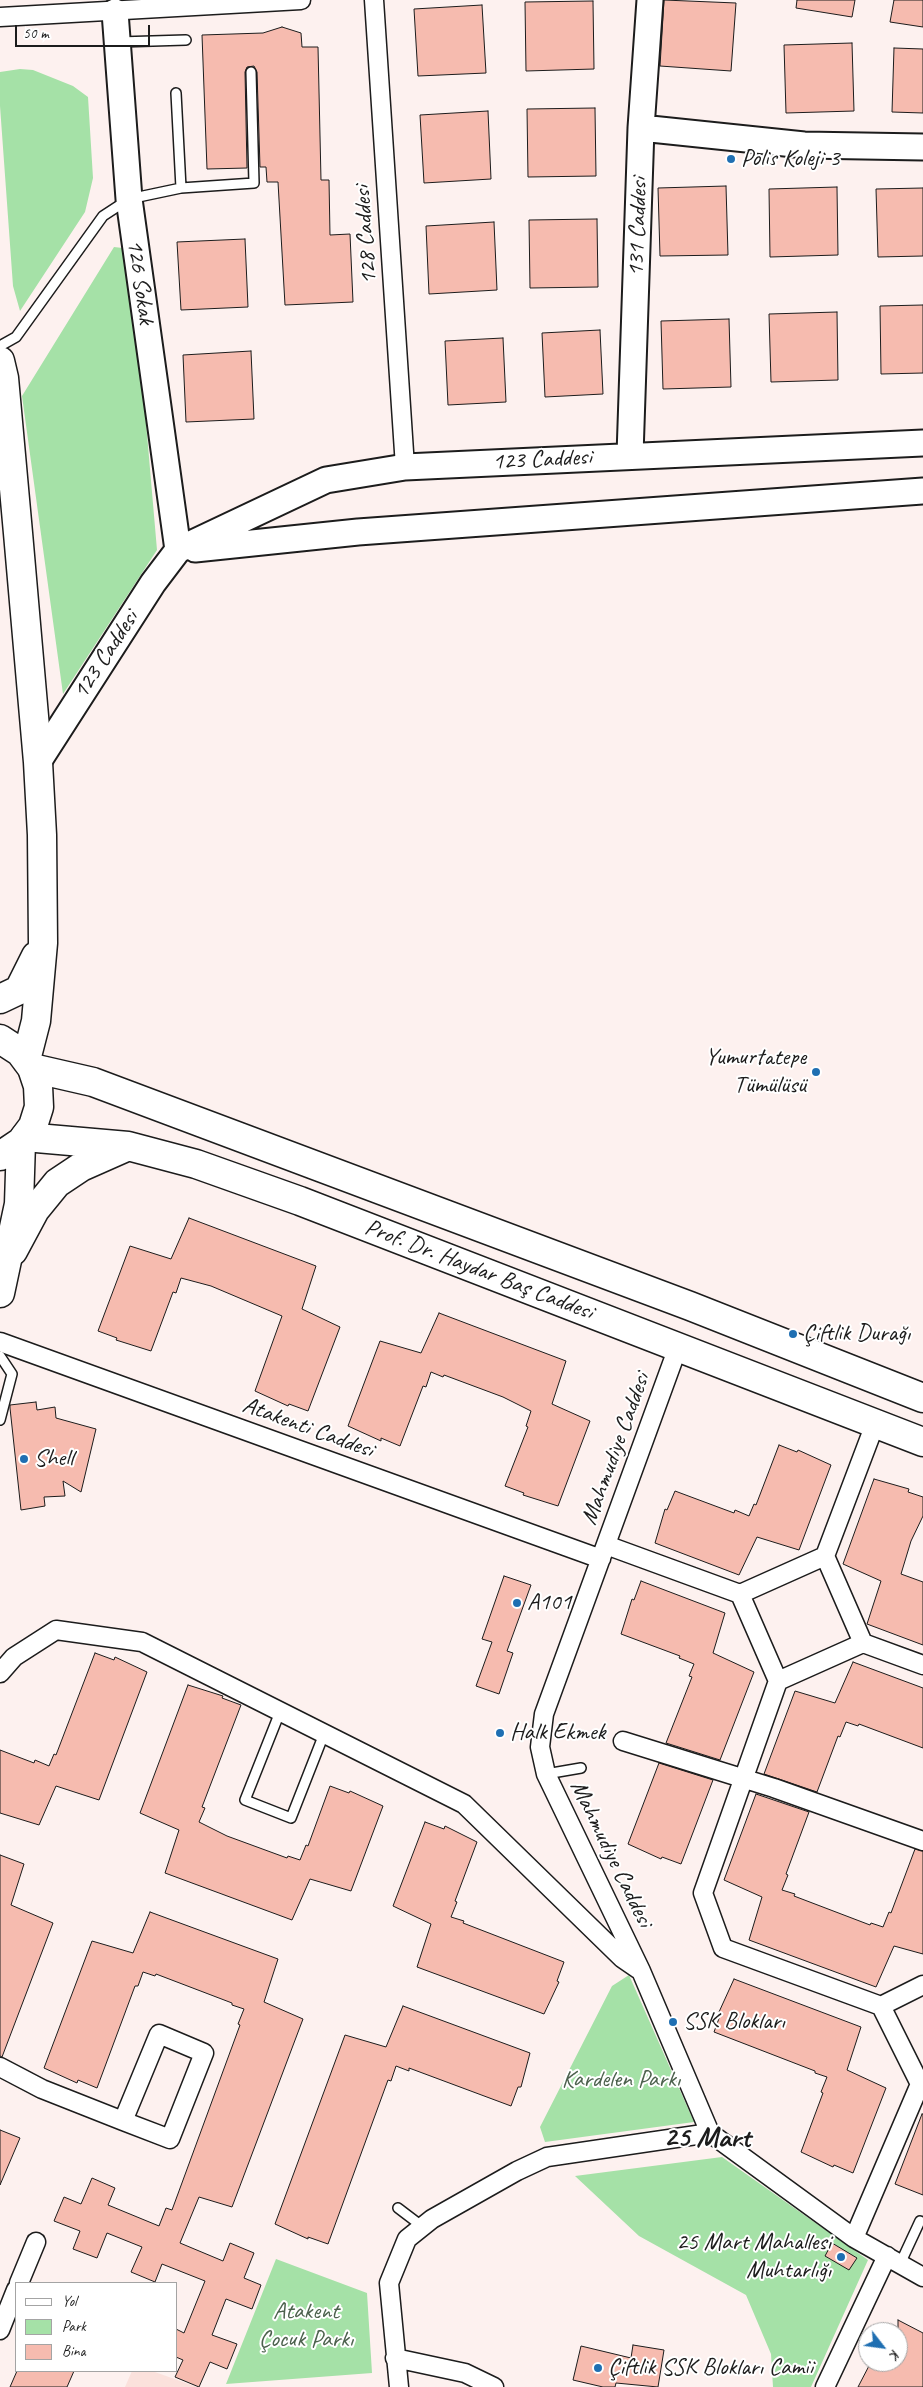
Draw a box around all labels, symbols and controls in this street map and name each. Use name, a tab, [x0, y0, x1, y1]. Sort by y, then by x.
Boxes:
scale bar	[18, 15, 152, 47]
text: 50 m	[23, 24, 49, 43]
place label: Polis Koleji 3	[741, 145, 839, 173]
marker: Polis Koleji 3	[725, 153, 737, 165]
street label: 131 Caddesi	[622, 177, 654, 277]
street label: 128 Caddesi	[348, 184, 384, 286]
street label: 126 Sokak	[120, 238, 160, 326]
street label: 123 Caddesi	[492, 443, 592, 477]
street label: 123 Caddesi	[67, 605, 145, 705]
place label: Yumurtatepe Tümülüsü	[705, 1044, 806, 1100]
marker: Yumurtatepe Tümülüsü	[810, 1066, 822, 1078]
street label: Prof. Dr. Haydar Baş Caddesi	[361, 1213, 597, 1327]
place label: Çiftlik Durağı	[803, 1320, 910, 1348]
marker: Çiftlik Durağı	[787, 1328, 799, 1340]
street label: Mahmudiye Caddesi	[575, 1369, 657, 1529]
street label: Atakenti Caddesi	[239, 1391, 377, 1465]
place label: Shell	[34, 1445, 73, 1473]
marker: Shell	[18, 1453, 30, 1465]
place label: A101	[527, 1589, 571, 1617]
marker: A101	[511, 1597, 523, 1609]
place label: Halk Ekmek	[510, 1719, 605, 1747]
marker: Halk Ekmek	[494, 1727, 506, 1739]
street label: Mahmudiye Caddesi	[563, 1776, 659, 1932]
place label: SSK Blokları	[683, 2008, 785, 2036]
marker: SSK Blokları	[667, 2016, 679, 2028]
park label: Kardelen Parkı	[562, 2066, 680, 2094]
district label: 25 Mart	[664, 2121, 750, 2155]
place label: 25 Mart Mahallesi Muhtarlığı	[676, 2229, 831, 2285]
marker: 25 Mart Mahallesi Muhtarlığı	[835, 2251, 847, 2263]
legend	[15, 2282, 178, 2372]
text: Yol	[62, 2292, 77, 2311]
park label: Atakent Çocuk Parkı	[259, 2298, 353, 2354]
text: Park	[62, 2317, 86, 2336]
north arrow	[858, 2322, 908, 2372]
text: Bina	[62, 2342, 86, 2361]
text: K	[886, 2347, 905, 2362]
place label: Çiftlik SSK Blokları Camii	[608, 2354, 813, 2382]
marker: Çiftlik SSK Blokları Camii	[592, 2362, 604, 2374]

